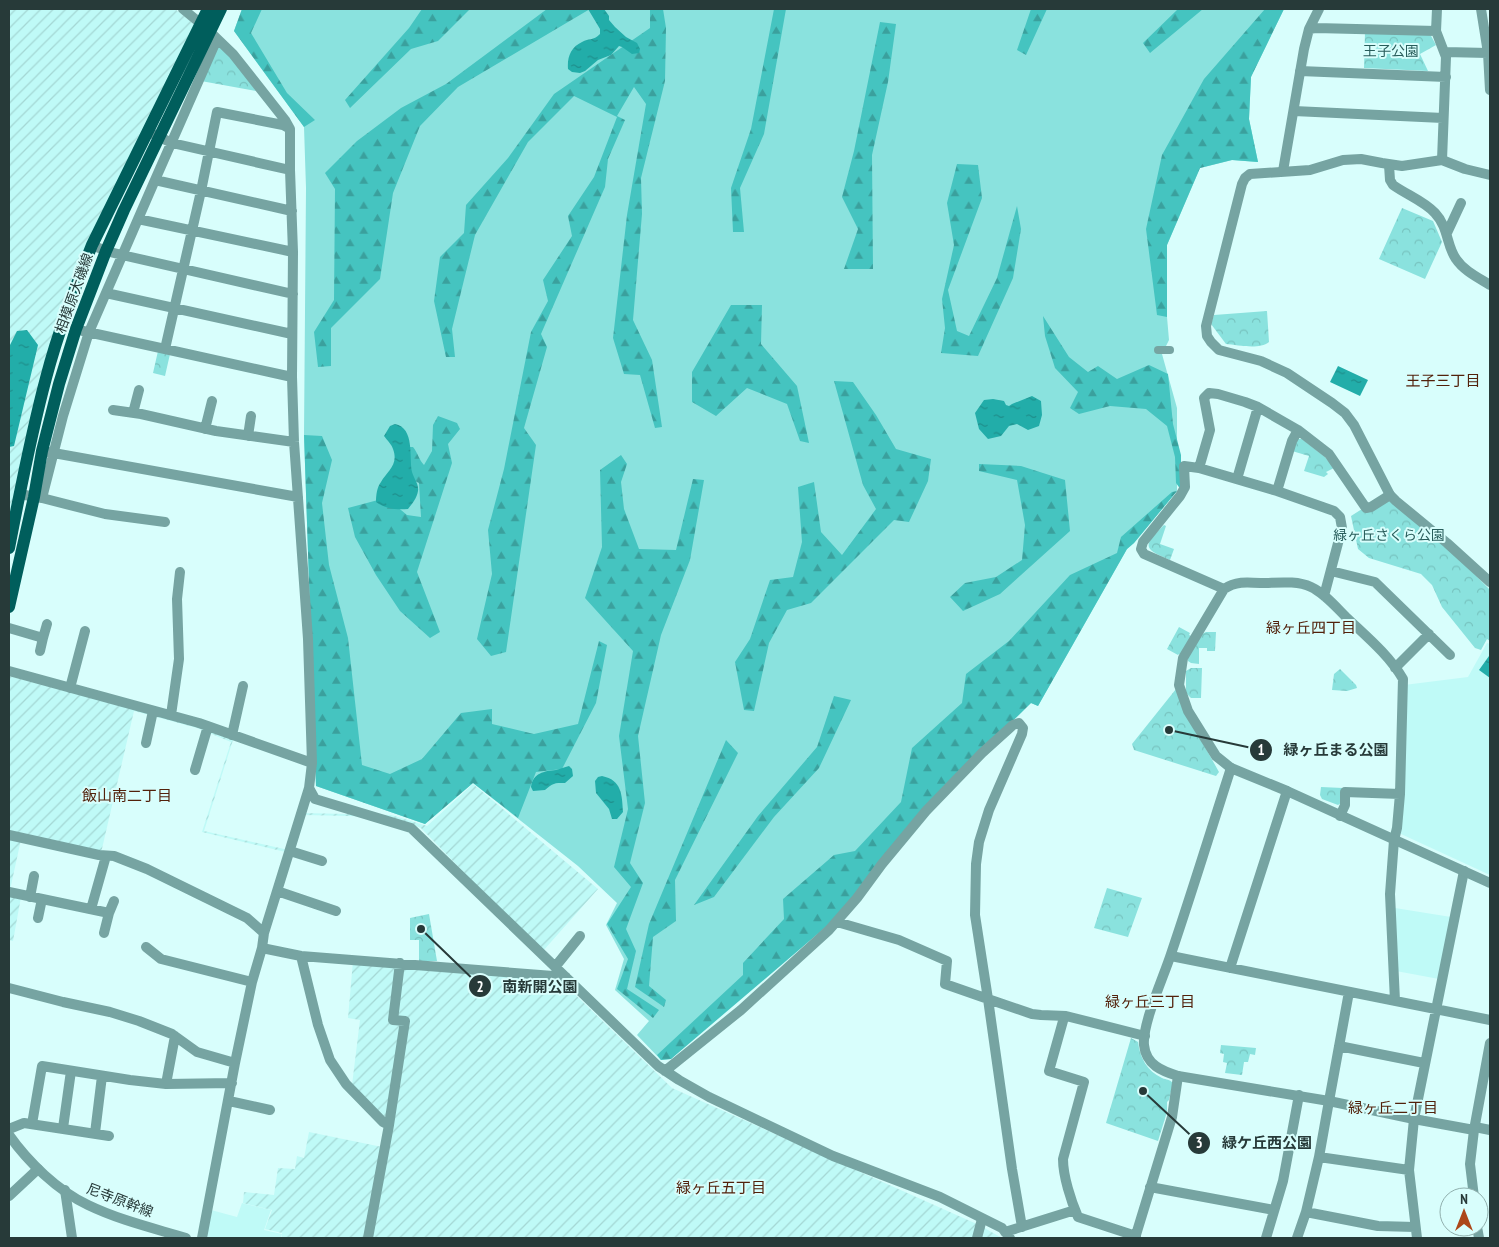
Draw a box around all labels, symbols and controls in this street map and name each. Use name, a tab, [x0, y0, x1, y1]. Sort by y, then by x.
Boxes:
park label: 王子公園	[1363, 42, 1419, 60]
street label: 相模原大磯線	[51, 250, 97, 336]
district label: 王子三丁目	[1405, 371, 1481, 390]
park label: 緑ヶ丘さくら公園	[1333, 526, 1445, 544]
district label: 緑ヶ丘四丁目	[1266, 618, 1356, 637]
callout: 緑ヶ丘まる公園	[1248, 735, 1398, 765]
text: 1	[1257, 740, 1265, 759]
text: 緑ヶ丘まる公園	[1283, 740, 1389, 759]
district label: 飯山南二丁目	[82, 786, 172, 805]
callout: 南新開公園	[467, 971, 587, 1001]
text: 2	[476, 977, 484, 996]
text: 南新開公園	[502, 977, 578, 996]
district label: 緑ヶ丘三丁目	[1105, 992, 1195, 1011]
district label: 緑ヶ丘二丁目	[1348, 1098, 1438, 1117]
callout: 緑ケ丘西公園	[1187, 1128, 1322, 1158]
text: 3	[1195, 1133, 1203, 1152]
text: 緑ケ丘西公園	[1222, 1133, 1312, 1152]
district label: 緑ヶ丘五丁目	[676, 1178, 766, 1197]
street label: 尼寺原幹線	[84, 1179, 156, 1221]
north arrow	[1439, 1187, 1489, 1237]
text: N	[1460, 1190, 1468, 1208]

